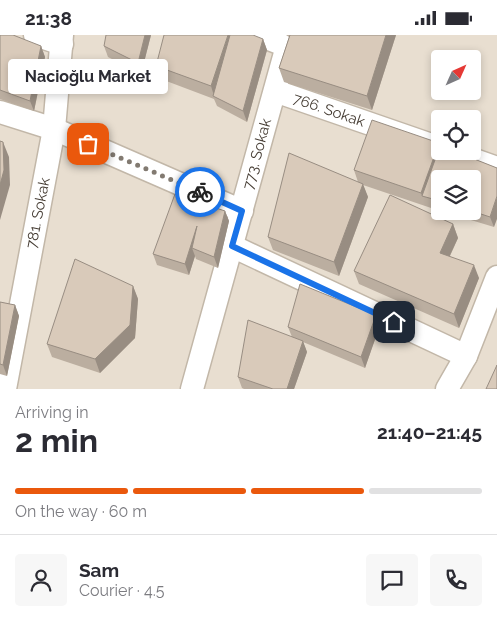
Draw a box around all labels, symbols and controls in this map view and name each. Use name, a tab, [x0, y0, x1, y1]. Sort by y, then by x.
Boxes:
text: 21:38	[25, 7, 72, 29]
north arrow	[431, 50, 481, 100]
map controls	[431, 50, 481, 220]
callout: Nacioğlu Market	[8, 59, 168, 94]
text: Nacioğlu Market	[25, 67, 151, 86]
street label: 766. Sokak	[291, 89, 367, 131]
button: locate	[431, 110, 481, 160]
street label: 773. Sokak	[239, 116, 275, 191]
pin	[67, 123, 109, 165]
icon: bag	[74, 130, 102, 158]
courier	[175, 167, 225, 217]
button: layers	[431, 170, 481, 220]
street label: 781. Sokak	[22, 176, 54, 250]
icon: bike	[186, 178, 214, 206]
pin	[373, 301, 415, 343]
icon: home	[380, 308, 408, 336]
text: Arriving in	[15, 403, 89, 422]
text: 21:40–21:45	[377, 421, 482, 443]
text: 2 min	[15, 422, 98, 459]
text: On the way · 60 m	[15, 502, 147, 521]
button: person	[15, 554, 67, 606]
button: chat	[366, 554, 418, 606]
button: phone	[430, 554, 482, 606]
text: Sam	[79, 559, 119, 581]
text: Courier · 4.5	[79, 581, 164, 600]

